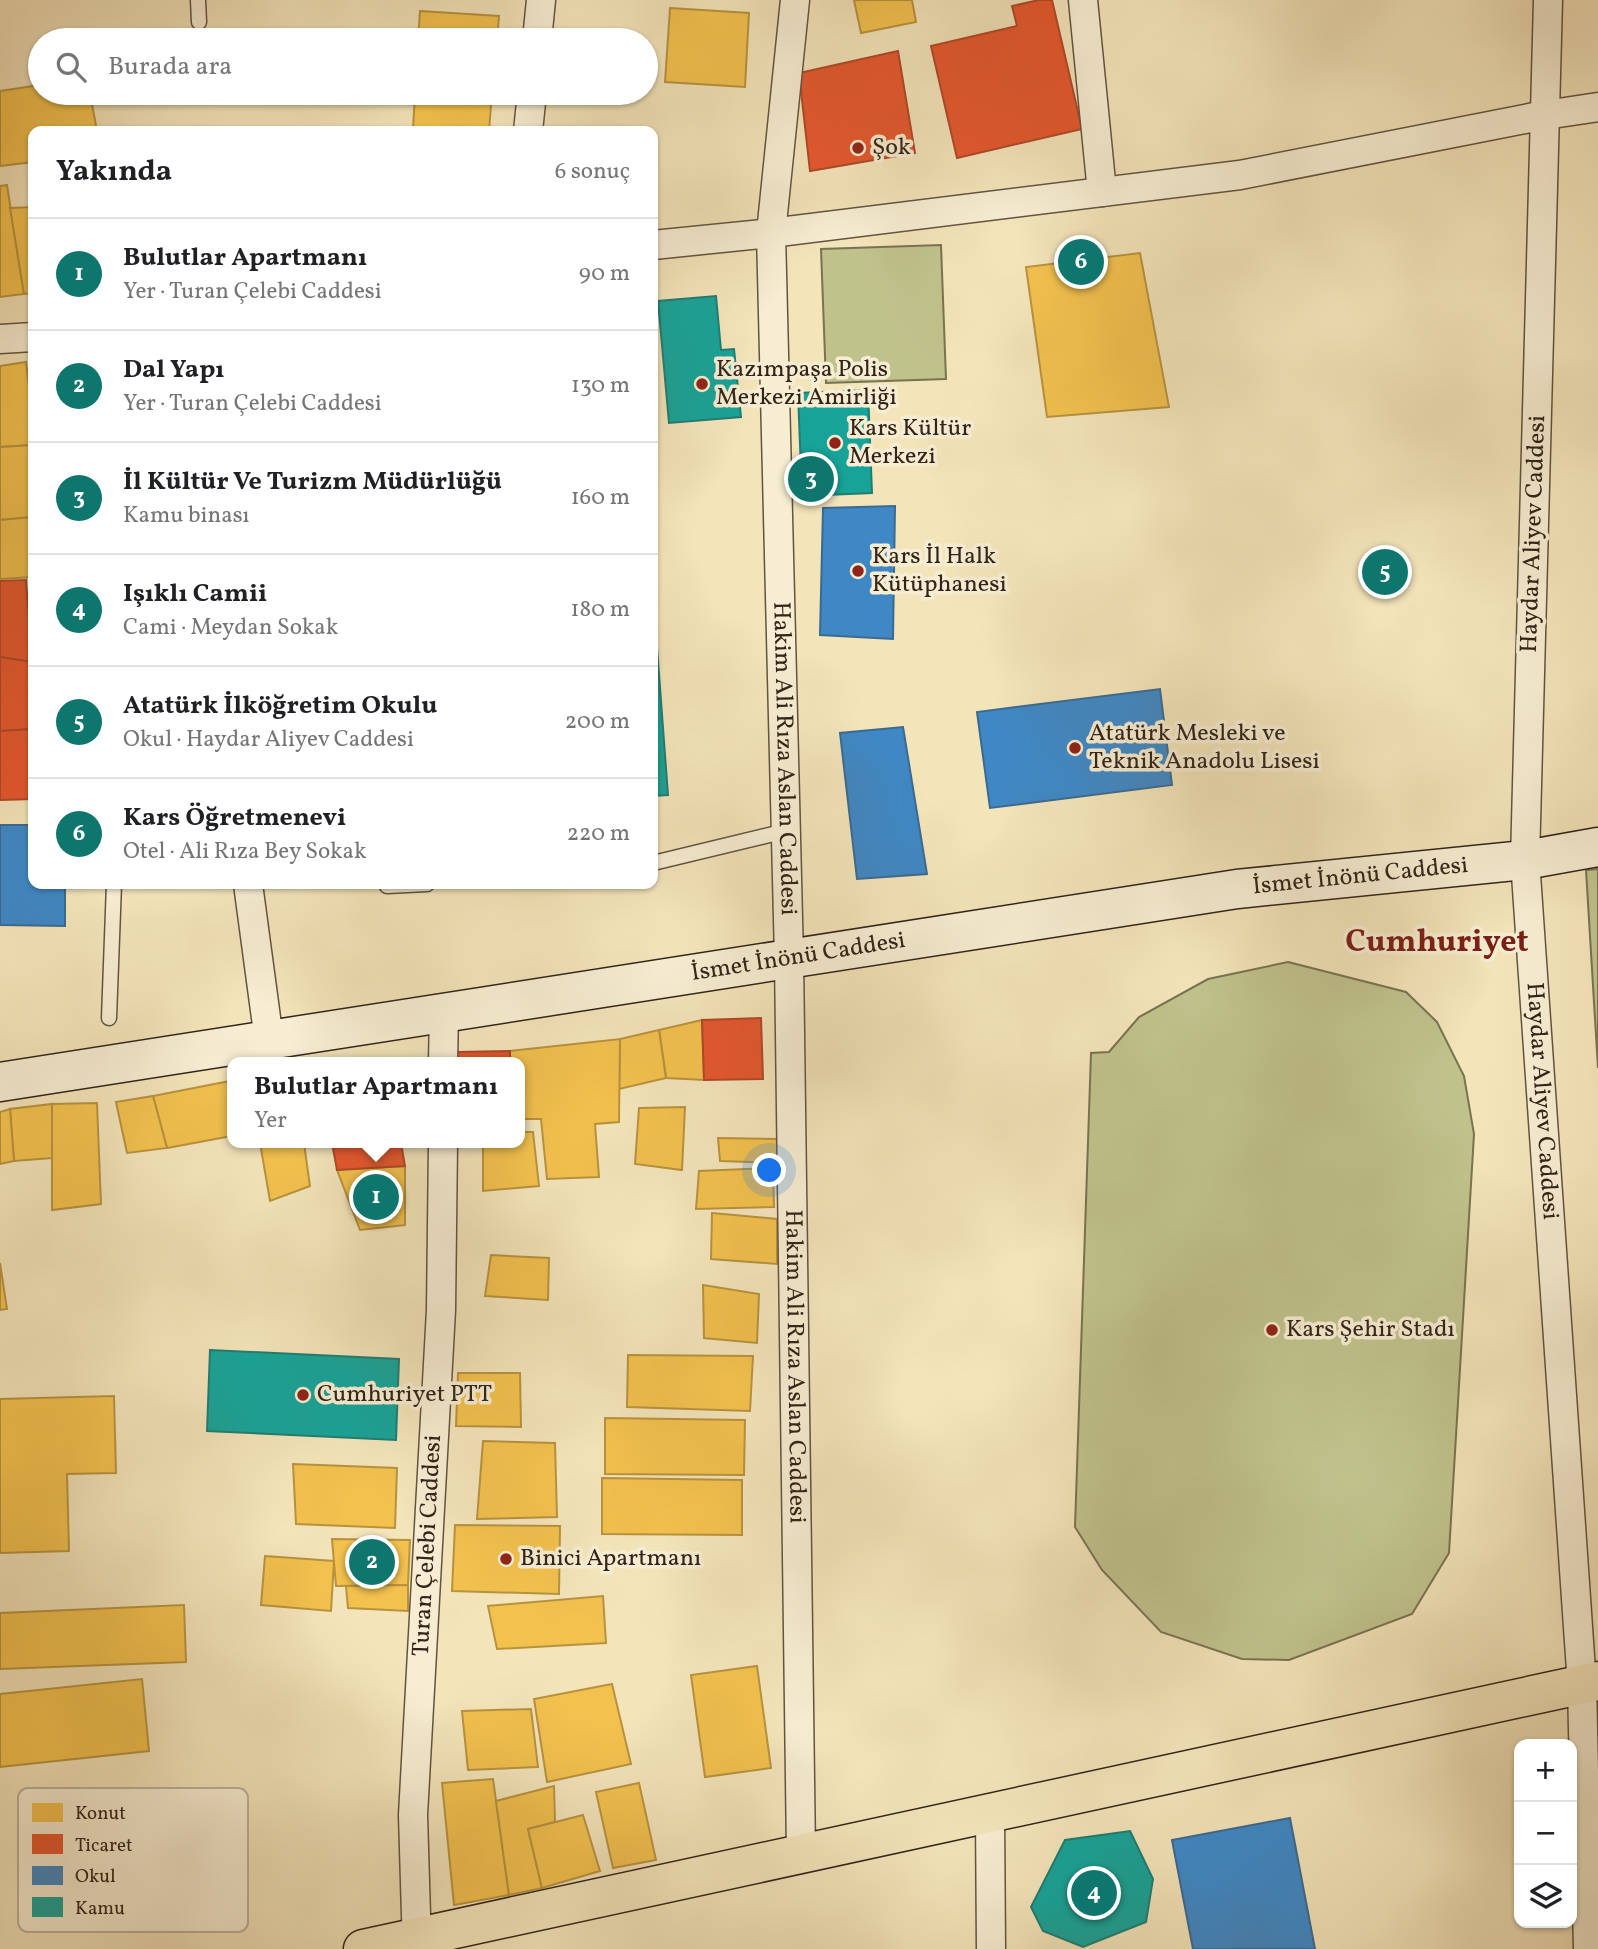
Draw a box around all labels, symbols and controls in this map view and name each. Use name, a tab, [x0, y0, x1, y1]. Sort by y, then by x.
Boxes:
search box	[28, 28, 658, 105]
icon: search	[52, 48, 90, 86]
text: Burada ara	[108, 49, 232, 85]
place label: Şok	[872, 131, 911, 165]
marker: Şok	[850, 140, 866, 156]
text: Yakında	[56, 151, 172, 193]
text: 6 sonuç	[555, 156, 630, 188]
pin: 6	[1058, 236, 1104, 288]
text: Bulutlar Apartmanı	[123, 240, 367, 276]
text: 1	[74, 258, 84, 290]
text: 90 m	[579, 258, 630, 290]
text: Yer · Turan Çelebi Caddesi	[123, 276, 382, 308]
text: Dal Yapı	[123, 352, 224, 388]
place label: Kazımpaşa Polis Merkezi Amirliği	[716, 353, 897, 415]
text: 2	[73, 370, 85, 402]
text: 130 m	[571, 370, 630, 402]
marker: Kazımpaşa Polis Merkezi Amirliği	[694, 376, 710, 392]
text: Yer · Turan Çelebi Caddesi	[123, 388, 382, 420]
place label: Kars Kültür Merkezi	[849, 412, 971, 474]
street label: Haydar Aliyev Caddesi	[1513, 415, 1555, 653]
marker: Kars Kültür Merkezi	[827, 435, 843, 451]
pin: 3	[788, 453, 834, 505]
text: İl Kültür Ve Turizm Müdürlüğü	[123, 464, 502, 500]
text: 3	[73, 482, 85, 514]
text: 160 m	[571, 482, 630, 514]
text: Kamu binası	[123, 500, 249, 532]
place label: Kars İl Halk Kütüphanesi	[872, 540, 1007, 602]
pin: 5	[1362, 546, 1408, 598]
marker: Kars İl Halk Kütüphanesi	[850, 563, 866, 579]
text: Işıklı Camii	[123, 576, 267, 612]
text: 4	[72, 594, 86, 626]
text: 180 m	[571, 594, 630, 626]
street label: Hakim Ali Rıza Aslan Caddesi	[763, 601, 805, 916]
text: Cami · Meydan Sokak	[123, 612, 338, 644]
text: Atatürk İlköğretim Okulu	[123, 688, 437, 724]
text: 5	[73, 706, 85, 738]
text: 200 m	[565, 706, 630, 738]
place label: Atatürk Mesleki ve Teknik Anadolu Lisesi	[1089, 717, 1320, 779]
text: Okul · Haydar Aliyev Caddesi	[123, 724, 414, 756]
marker: Atatürk Mesleki ve Teknik Anadolu Lisesi	[1067, 740, 1083, 756]
text: Kars Öğretmenevi	[123, 800, 346, 836]
text: 6	[73, 818, 85, 850]
text: 220 m	[567, 818, 630, 850]
text: Otel · Ali Rıza Bey Sokak	[123, 836, 367, 868]
street label: İsmet İnönü Caddesi	[1251, 849, 1470, 904]
district label: Cumhuriyet	[1345, 921, 1529, 965]
street label: İsmet İnönü Caddesi	[689, 924, 908, 991]
street label: Haydar Aliyev Caddesi	[1516, 981, 1567, 1221]
popup	[227, 1057, 525, 1148]
text: Bulutlar Apartmanı	[254, 1069, 498, 1105]
text: Yer	[254, 1105, 287, 1137]
your location	[752, 1153, 786, 1187]
pin: 1	[353, 1171, 399, 1223]
street label: Hakim Ali Rıza Aslan Caddesi	[775, 1209, 814, 1524]
place label: Kars Şehir Stadı	[1286, 1313, 1455, 1347]
marker: Kars Şehir Stadı	[1264, 1322, 1280, 1338]
place label: Cumhuriyet PTT	[317, 1378, 492, 1412]
marker: Cumhuriyet PTT	[295, 1387, 311, 1403]
street label: Turan Çelebi Caddesi	[405, 1434, 451, 1657]
pin: 2	[349, 1536, 395, 1588]
place label: Binici Apartmanı	[520, 1542, 701, 1576]
marker: Binici Apartmanı	[498, 1551, 514, 1567]
map controls	[1514, 1739, 1577, 1928]
button: +	[1514, 1739, 1577, 1802]
legend	[18, 1788, 248, 1932]
text: Konut	[75, 1801, 126, 1827]
button: −	[1514, 1802, 1577, 1865]
text: Ticaret	[75, 1833, 133, 1859]
text: Okul	[75, 1864, 116, 1890]
button: layers	[1514, 1865, 1577, 1928]
pin: 4	[1071, 1867, 1117, 1919]
text: Kamu	[75, 1896, 125, 1922]

